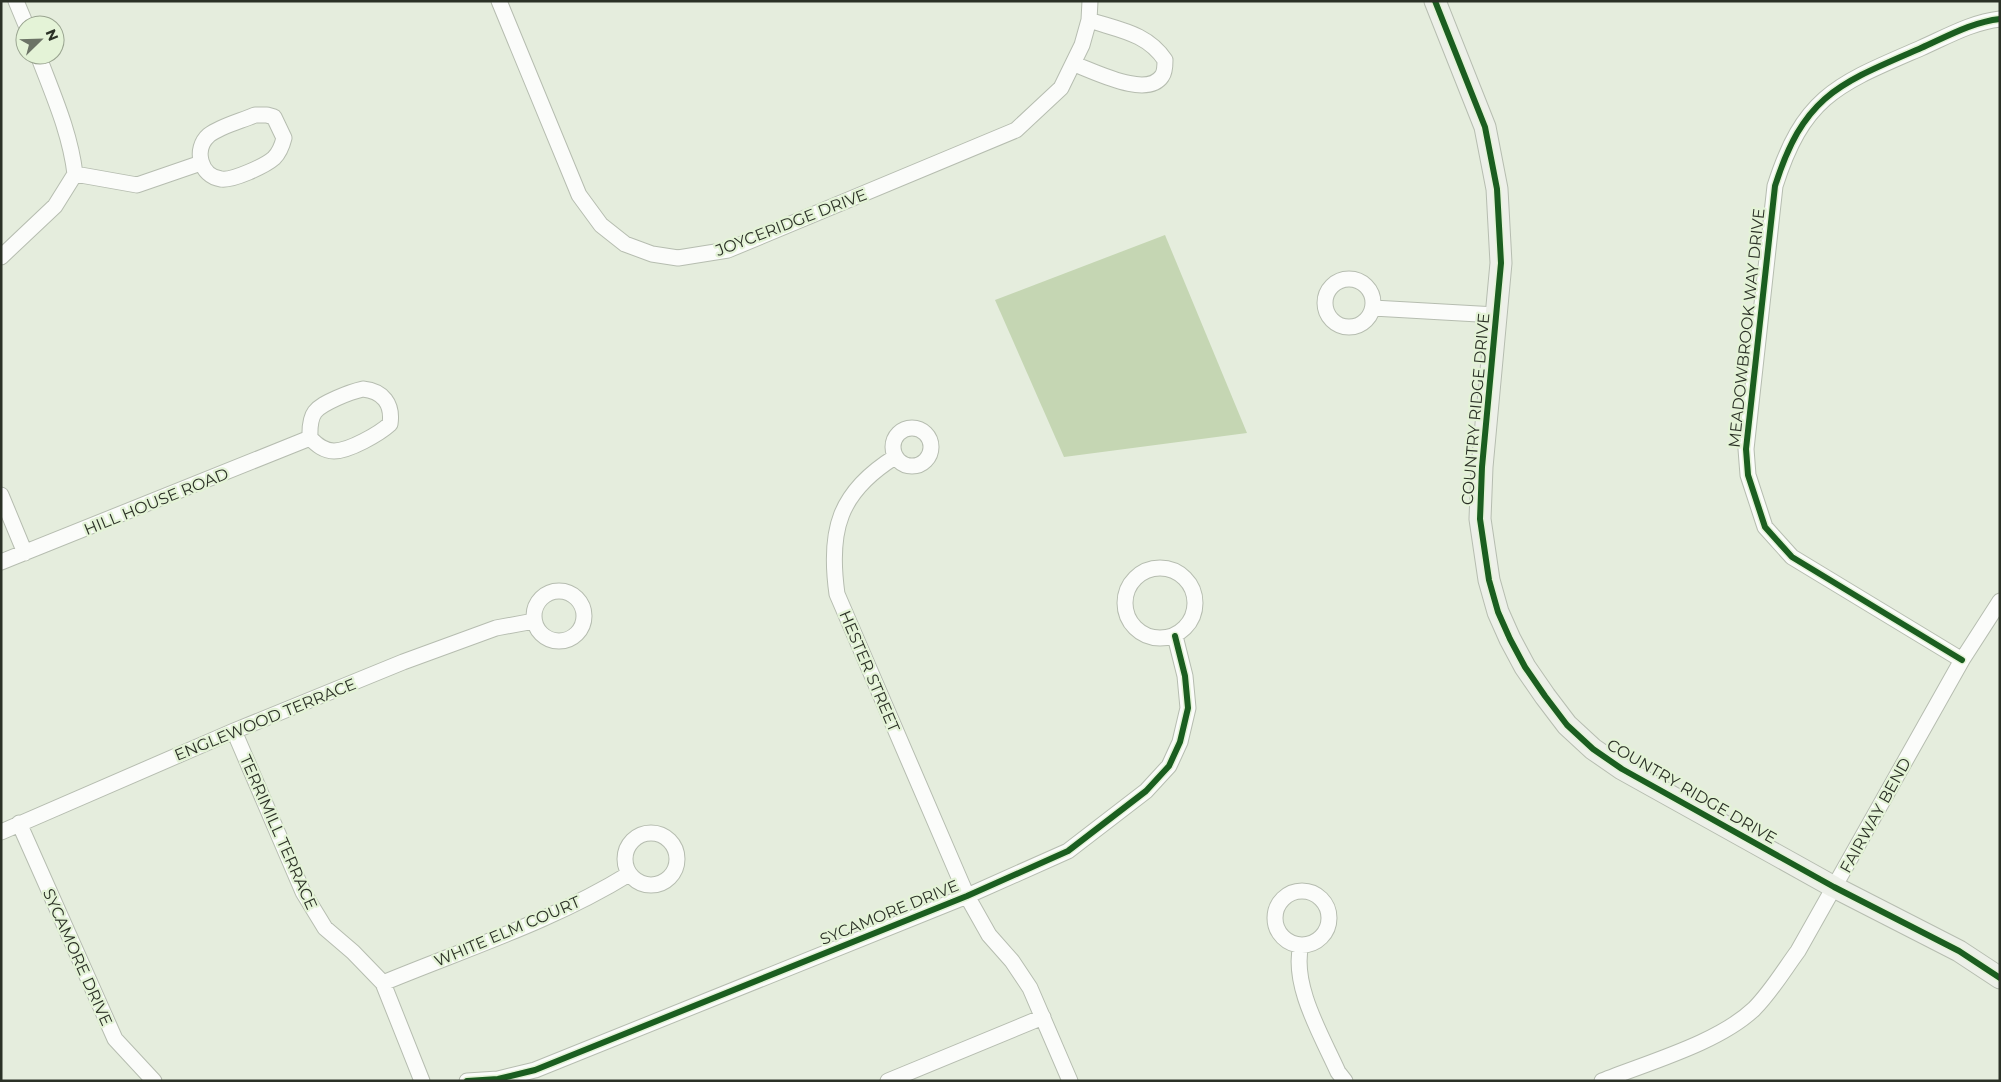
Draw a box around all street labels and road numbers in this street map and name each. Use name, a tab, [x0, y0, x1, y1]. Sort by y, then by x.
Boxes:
street label: JOYCERIDGE DRIVE	[712, 185, 870, 260]
street label: MEADOWBROOK WAY DRIVE	[1724, 207, 1769, 449]
street label: COUNTRY RIDGE DRIVE	[1458, 312, 1493, 506]
street label: HILL HOUSE ROAD	[81, 464, 231, 539]
street label: HESTER STREET	[835, 608, 904, 736]
street label: ENGLEWOOD TERRACE	[172, 674, 359, 765]
street label: COUNTRY RIDGE DRIVE	[1604, 735, 1780, 848]
street label: TERRIMILL TERRACE	[236, 752, 321, 913]
street label: FAIRWAY BEND	[1836, 754, 1915, 876]
street label: SYCAMORE DRIVE	[817, 876, 961, 949]
street label: SYCAMORE DRIVE	[39, 886, 116, 1029]
street label: WHITE ELM COURT	[431, 892, 584, 971]

